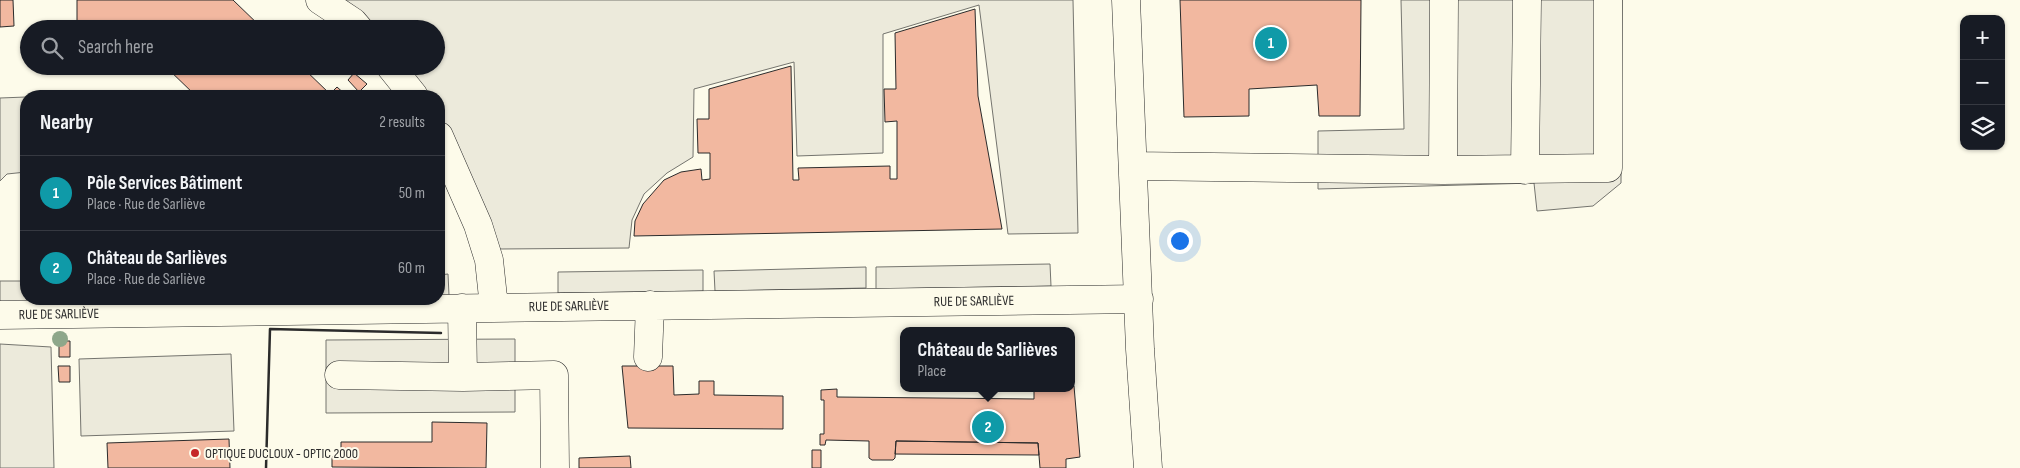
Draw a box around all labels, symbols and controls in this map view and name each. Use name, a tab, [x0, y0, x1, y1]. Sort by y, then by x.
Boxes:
map controls	[1960, 15, 2005, 150]
button: +	[1960, 15, 2005, 60]
search box	[20, 20, 445, 75]
pin: 1	[1255, 24, 1287, 62]
icon: search	[38, 34, 66, 62]
text: Search here	[78, 36, 154, 59]
button: −	[1960, 60, 2005, 105]
button: layers	[1960, 105, 2005, 150]
text: Nearby	[40, 110, 93, 135]
text: 2 results	[379, 113, 425, 132]
text: Pôle Services Bâtiment	[87, 172, 242, 195]
text: 1	[53, 184, 59, 203]
text: 50 m	[399, 184, 425, 203]
text: Place · Rue de Sarliève	[87, 195, 205, 214]
your location	[1167, 228, 1193, 254]
text: Château de Sarlièves	[87, 247, 227, 270]
text: 2	[52, 259, 60, 278]
text: 60 m	[398, 259, 425, 278]
text: Place · Rue de Sarliève	[87, 270, 205, 289]
street label: RUE DE SARLIÈVE	[934, 292, 1015, 310]
street label: RUE DE SARLIÈVE	[529, 297, 610, 315]
street label: RUE DE SARLIÈVE	[19, 305, 100, 323]
popup	[900, 327, 1075, 392]
text: Château de Sarlièves	[917, 339, 1058, 362]
text: Place	[917, 362, 946, 381]
pin: 2	[972, 408, 1004, 446]
place label: OPTIQUE DUCLOUX - OPTIC 2000	[205, 445, 358, 462]
marker: OPTIQUE DUCLOUX - OPTIC 2000	[189, 447, 201, 459]

